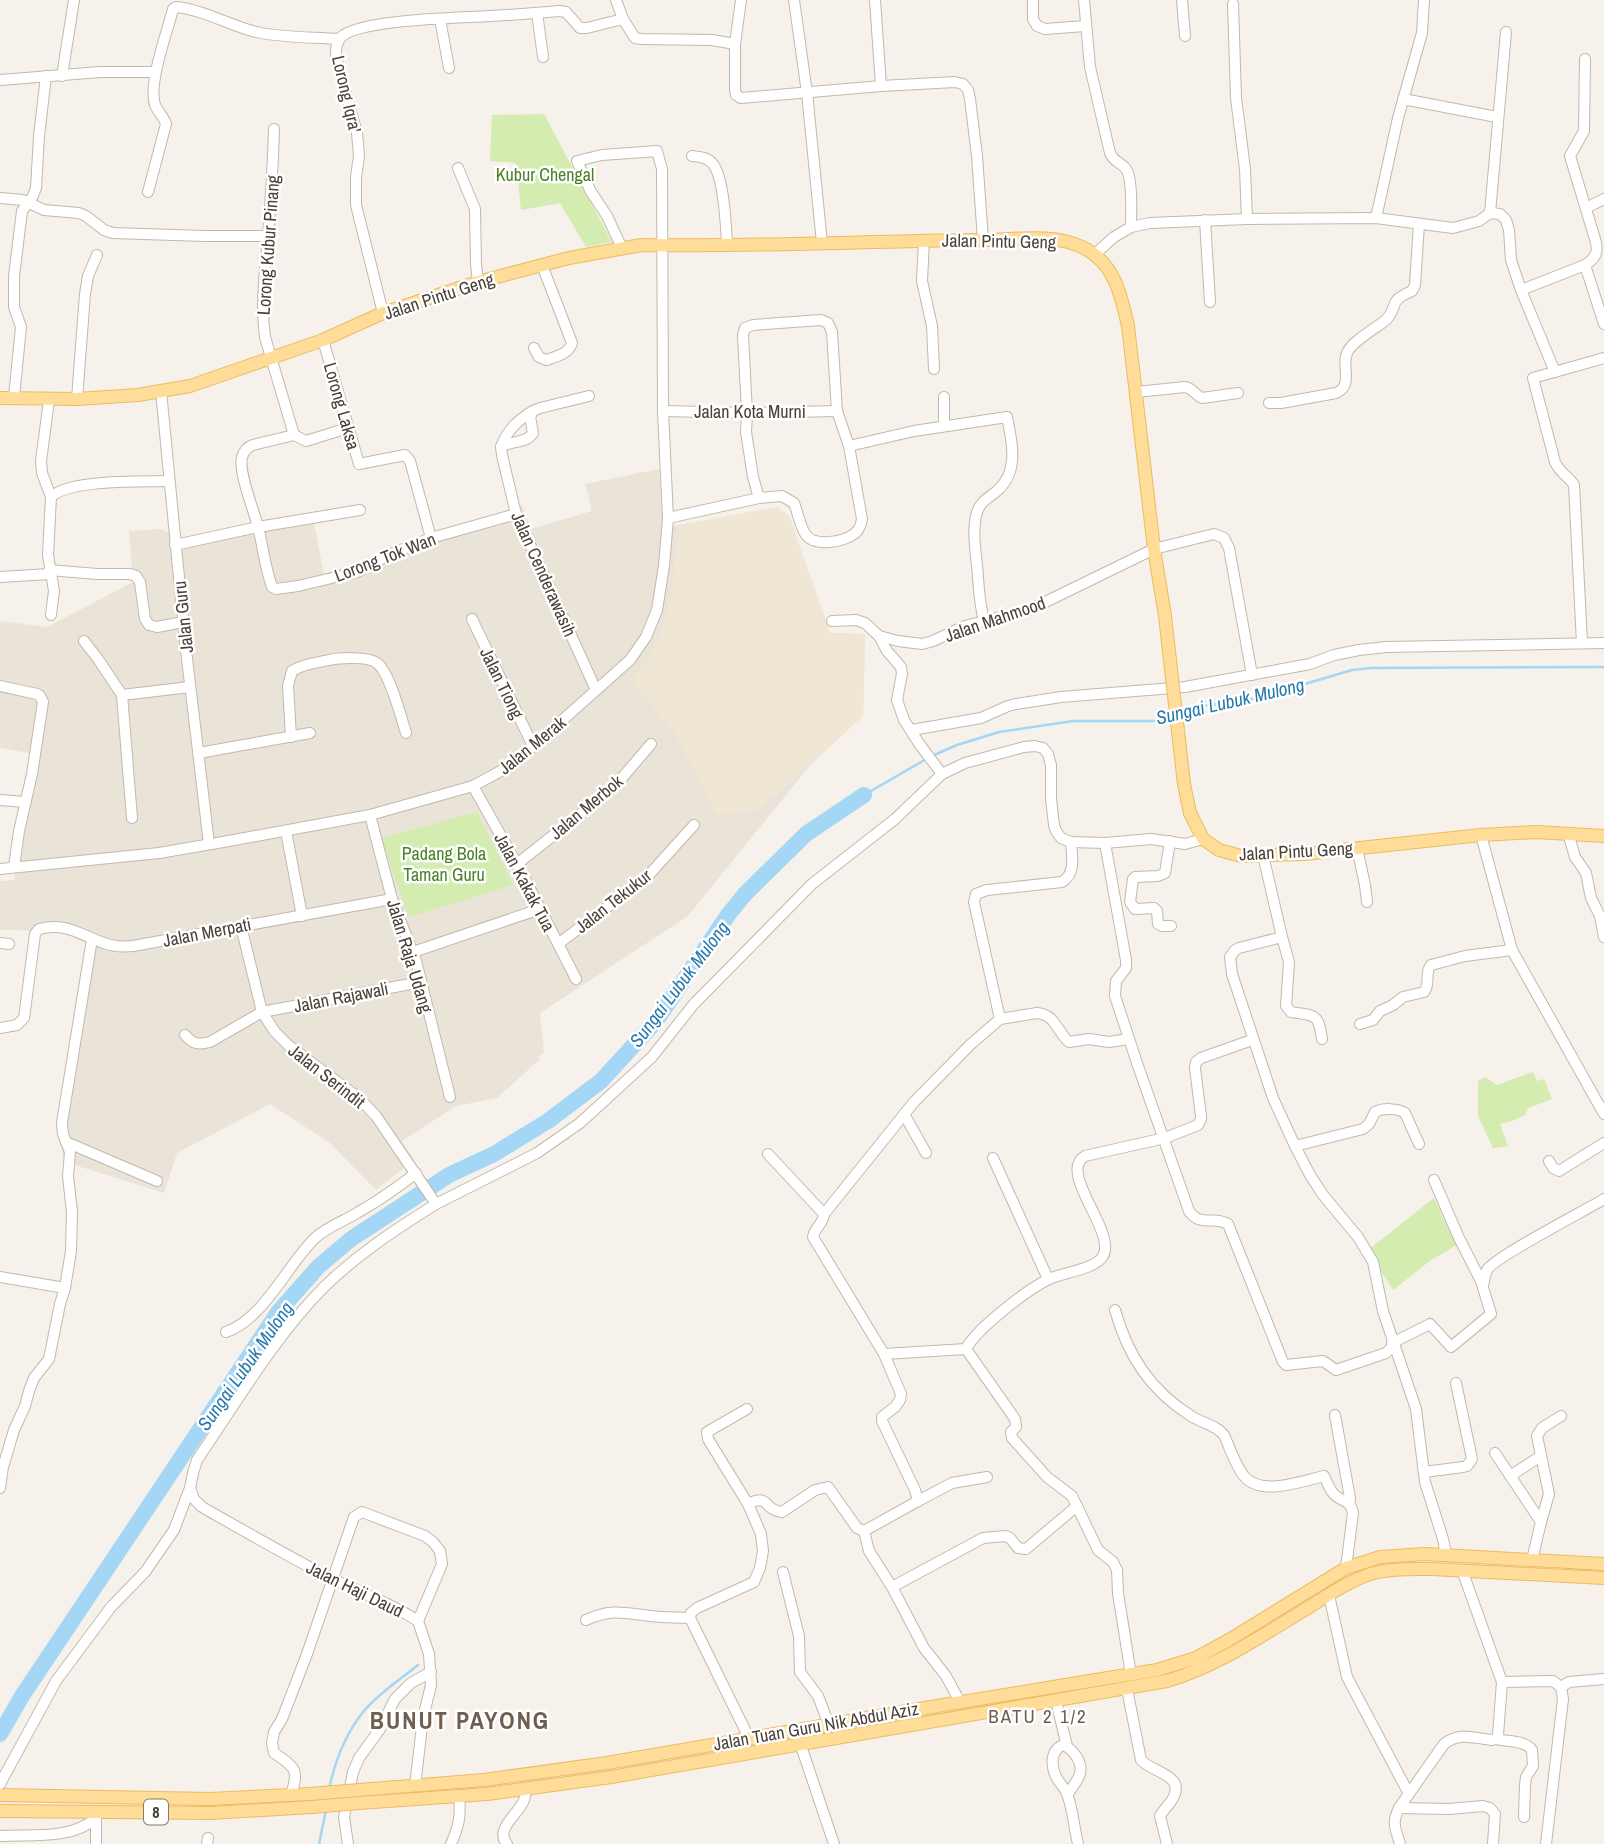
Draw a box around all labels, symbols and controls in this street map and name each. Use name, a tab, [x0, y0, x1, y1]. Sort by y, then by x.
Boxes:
street label: Lorong Iqra'	[326, 53, 368, 135]
park label: Kubur Chengal	[496, 162, 594, 187]
street label: Lorong Kubur Pinang	[251, 173, 285, 316]
street label: Jalan Pintu Geng	[942, 228, 1057, 255]
street label: Jalan Pintu Geng	[381, 266, 498, 326]
street label: Lorong Laksa	[318, 360, 366, 452]
street label: Jalan Kota Murni	[694, 399, 806, 424]
street label: Jalan Cenderawasih	[505, 507, 583, 641]
street label: Lorong Tok Wan	[331, 526, 439, 588]
street label: Jalan Guru	[167, 580, 199, 654]
street label: Jalan Mahmood	[941, 590, 1049, 648]
street label: Jalan Tiong	[474, 643, 530, 724]
water label: Sungai Lubuk Mulong	[1153, 671, 1307, 731]
street label: Jalan Merak	[493, 710, 572, 780]
street label: Jalan Merbok	[544, 769, 628, 845]
street label: Jalan Kakak Tua	[489, 828, 561, 936]
street label: Jalan Pintu Geng	[1238, 835, 1354, 866]
park label: Padang Bola Taman Guru	[402, 841, 486, 887]
street label: Jalan Tekukur	[570, 863, 657, 939]
street label: Jalan Raja Udang	[381, 896, 439, 1017]
street label: Jalan Merpati	[161, 911, 253, 953]
water label: Sungai Lubuk Mulong	[623, 915, 735, 1052]
street label: Jalan Rajawali	[292, 976, 390, 1018]
street label: Jalan Serindit	[283, 1038, 371, 1114]
water label: Sungai Lubuk Mulong	[191, 1296, 299, 1436]
street label: Jalan Haji Daud	[302, 1555, 408, 1623]
street label: Jalan Tuan Guru Nik Abdul Aziz	[712, 1696, 920, 1756]
district label: BATU 2 1/2	[988, 1703, 1088, 1729]
district label: BUNUT PAYONG	[370, 1704, 550, 1736]
road number: 8	[144, 1800, 168, 1824]

